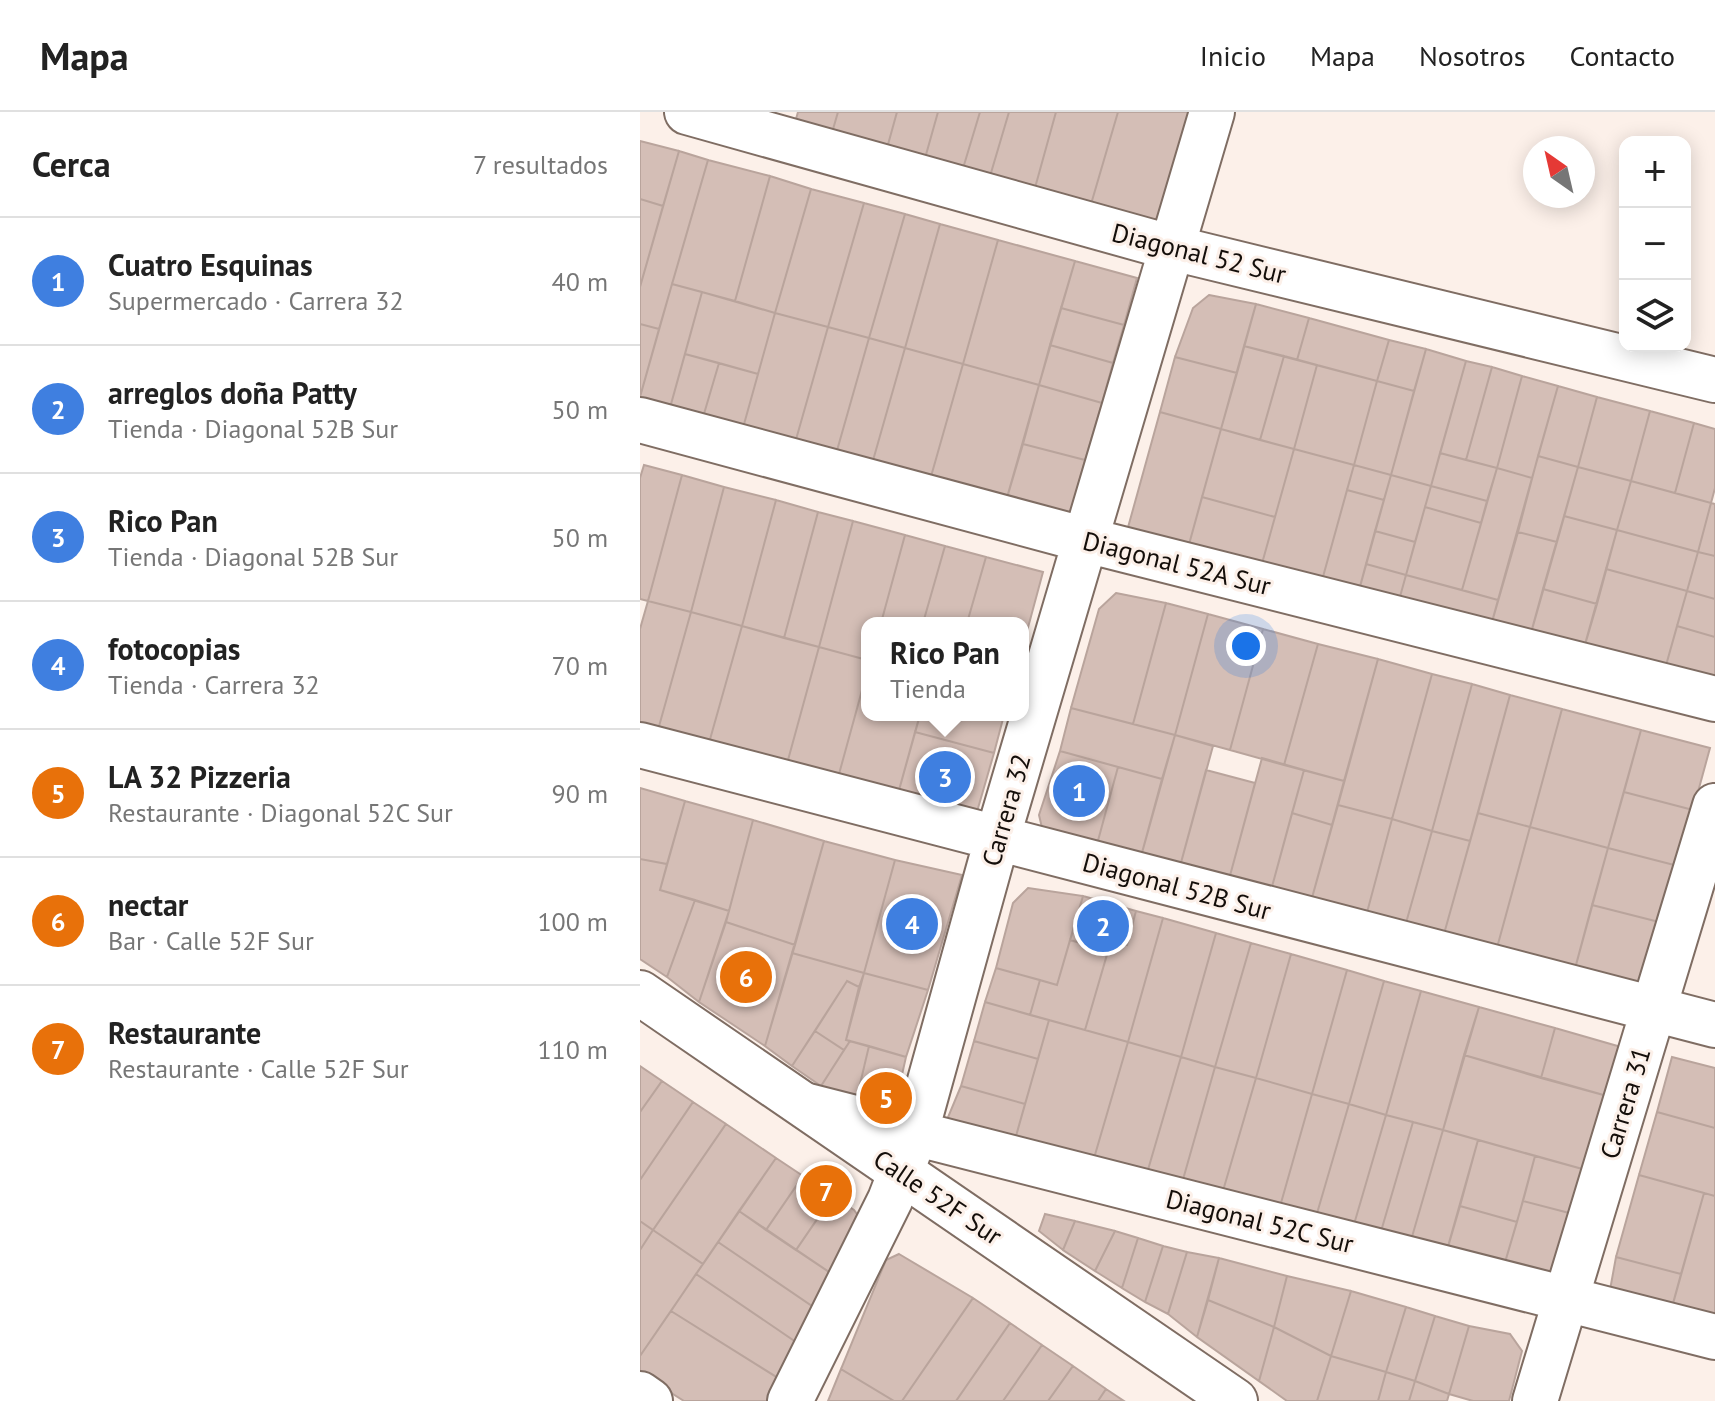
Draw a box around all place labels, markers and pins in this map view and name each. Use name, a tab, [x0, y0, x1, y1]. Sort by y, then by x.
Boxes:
pin: 3	[919, 747, 971, 807]
pin: 1	[1053, 761, 1105, 821]
pin: 4	[886, 894, 938, 954]
pin: 2	[1077, 896, 1129, 956]
pin: 6	[720, 947, 772, 1007]
pin: 5	[860, 1068, 912, 1128]
pin: 7	[800, 1161, 852, 1221]

